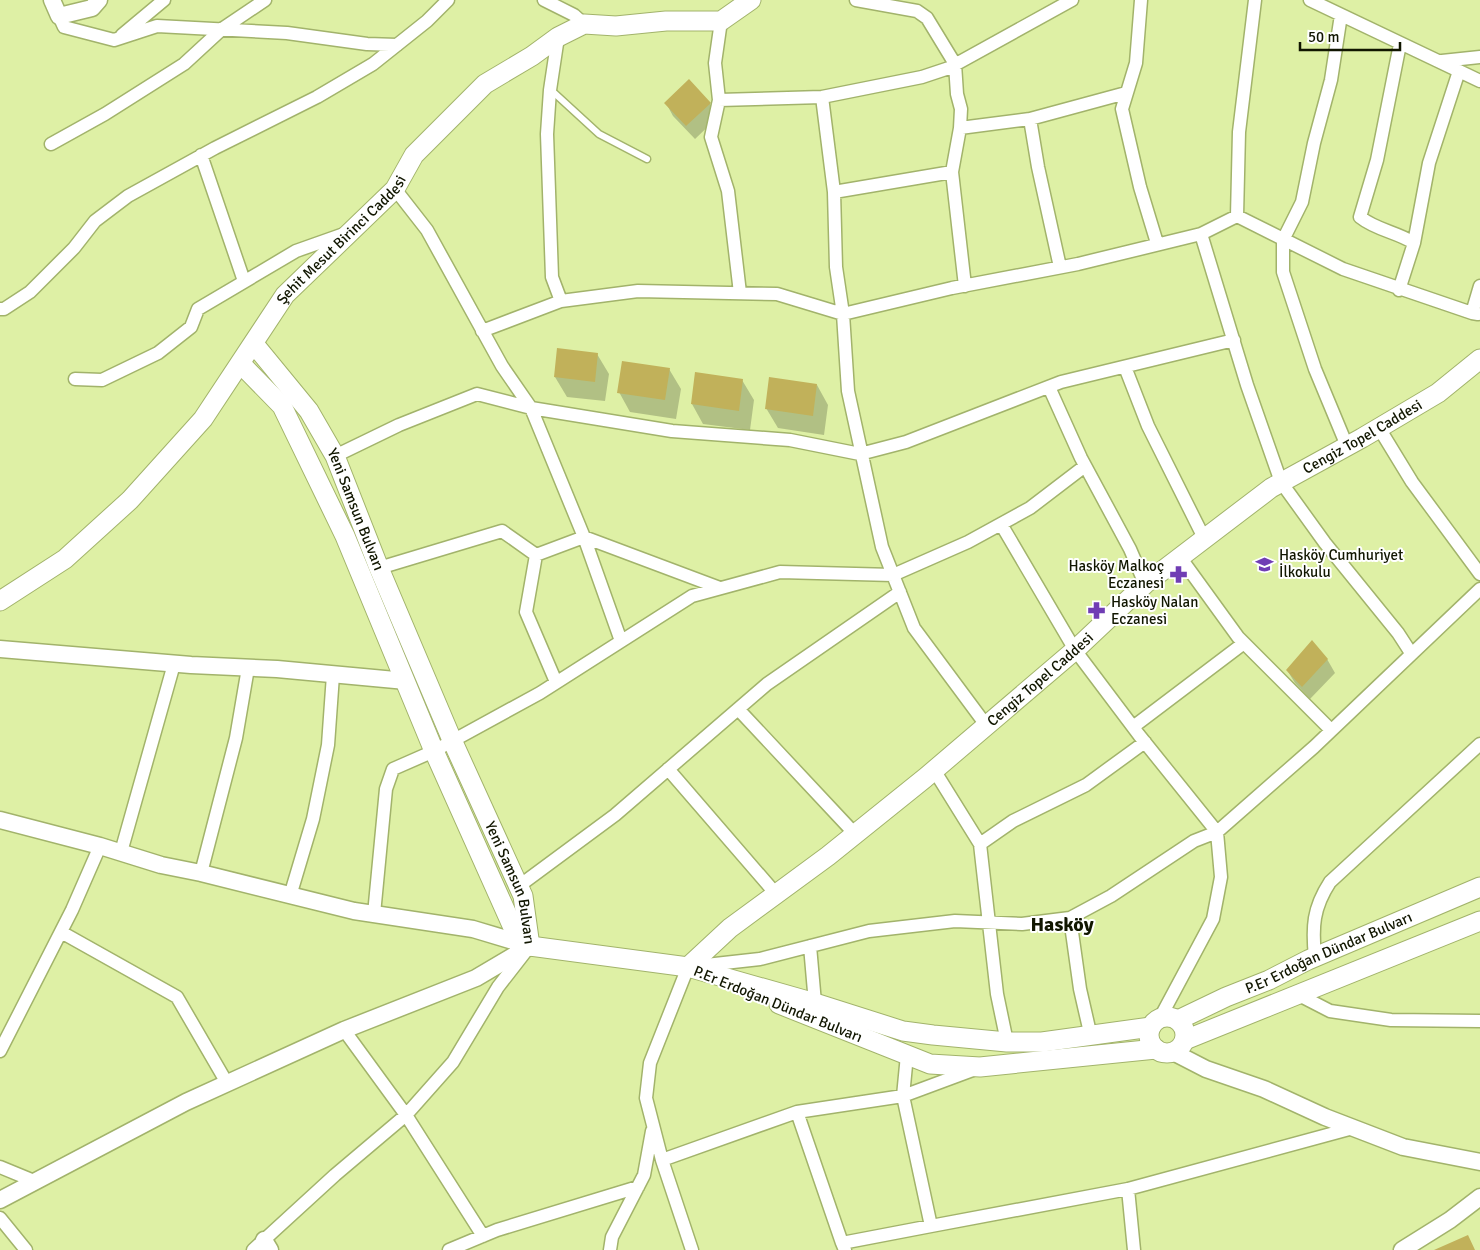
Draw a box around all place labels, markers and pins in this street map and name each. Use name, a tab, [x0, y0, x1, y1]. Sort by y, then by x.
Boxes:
place label: Hasköy Cumhuriyet İlkokulu	[1279, 546, 1403, 581]
school or university icon: Hasköy Cumhuriyet İlkokulu	[1255, 554, 1275, 574]
place label: Hasköy Malkoç Eczanesi	[1068, 557, 1164, 592]
pharmacy icon: Hasköy Malkoç Eczanesi	[1168, 565, 1188, 585]
place label: Hasköy Nalan Eczanesi	[1111, 593, 1198, 628]
pharmacy icon: Hasköy Nalan Eczanesi	[1087, 601, 1107, 621]

